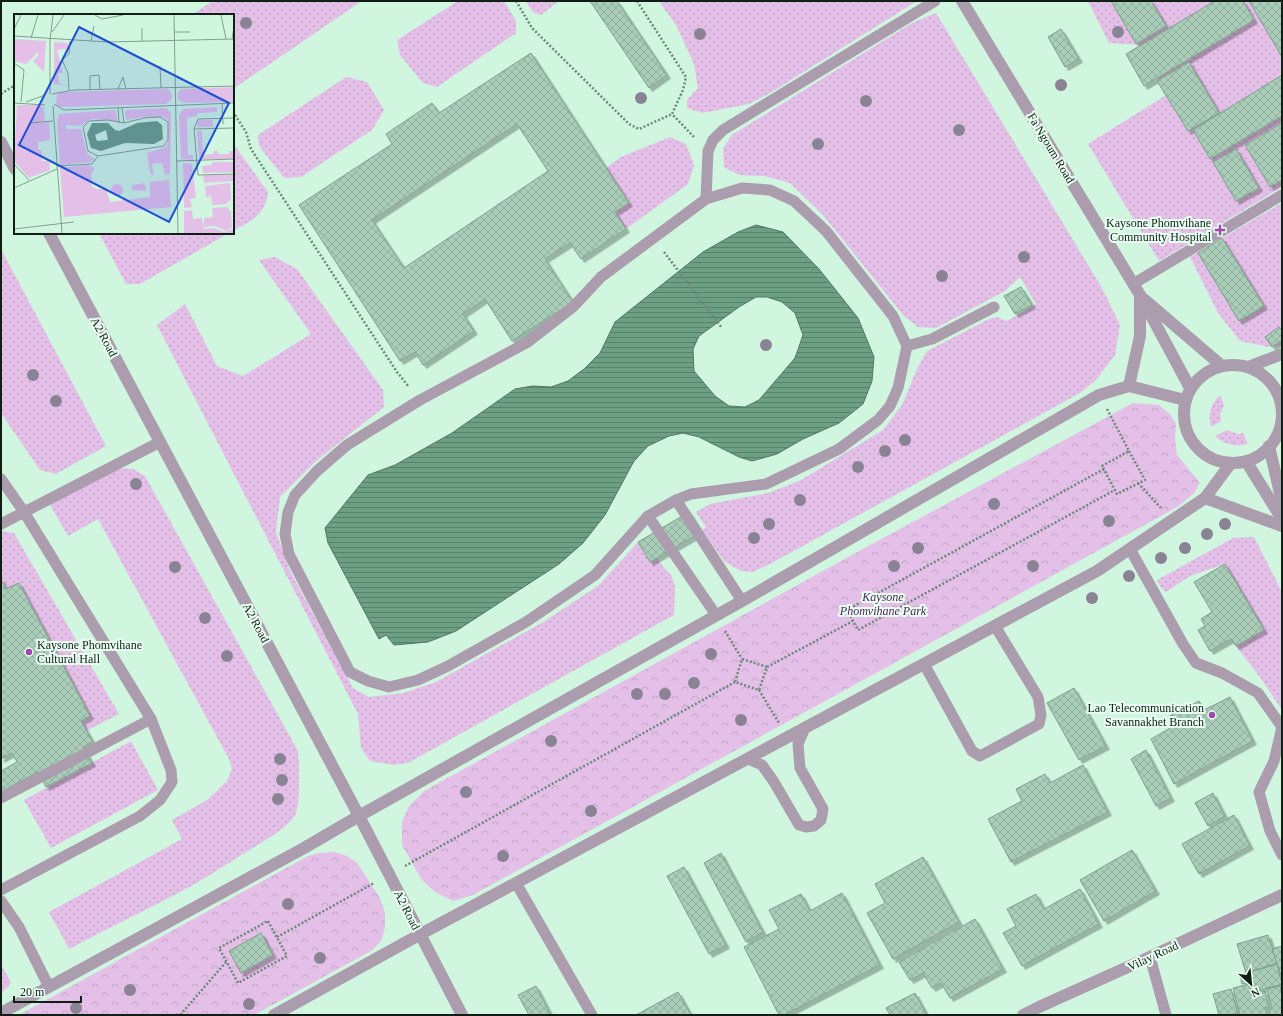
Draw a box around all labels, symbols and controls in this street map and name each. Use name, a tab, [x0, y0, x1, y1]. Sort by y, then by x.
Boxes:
inset map	[14, 14, 234, 234]
street label: Fa Ngoum Road	[1025, 110, 1077, 186]
place label: Kaysone Phomvihane Community Hospital	[1106, 216, 1212, 244]
marker: Kaysone Phomvihane Community Hospital	[1214, 224, 1226, 236]
street label: A2 Road	[88, 315, 120, 359]
park label: Kaysone Phomvihane Park	[839, 590, 927, 618]
street label: A2 Road	[240, 601, 272, 645]
place label: Kaysone Phomvihane Cultural Hall	[37, 638, 142, 666]
marker: Kaysone Phomvihane Cultural Hall	[24, 647, 34, 657]
place label: Lao Telecommunication Savannakhet Branch	[1087, 701, 1204, 729]
marker: Lao Telecommunication Savannakhet Branch	[1207, 710, 1217, 720]
street label: A2 Road	[391, 888, 423, 932]
street label: Vilay Road	[1125, 938, 1181, 974]
north arrow	[1231, 964, 1271, 1004]
scale bar	[14, 978, 81, 1004]
text: 20 m	[20, 985, 45, 999]
text: N	[1249, 986, 1262, 1000]

